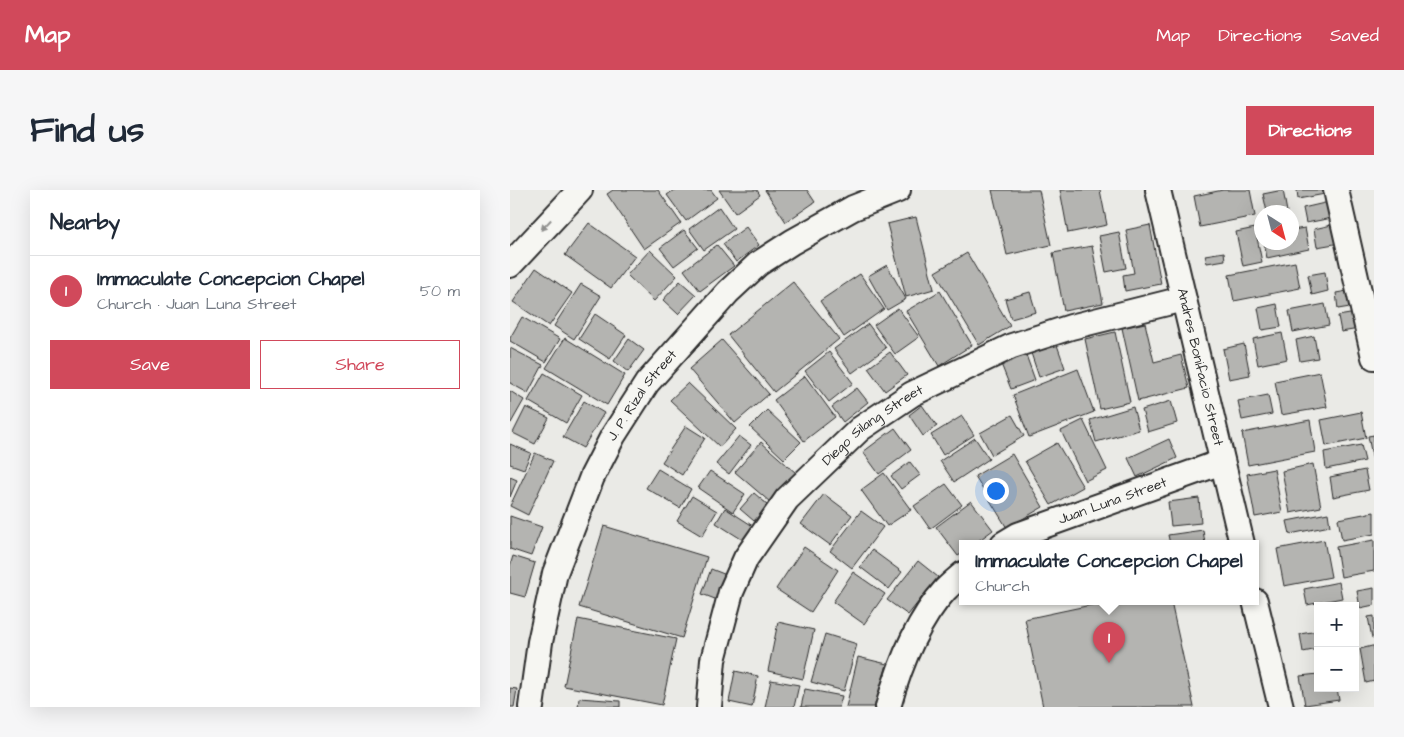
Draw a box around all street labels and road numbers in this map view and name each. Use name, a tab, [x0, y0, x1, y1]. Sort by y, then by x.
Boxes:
street label: Andres Bonifacio Street	[1172, 286, 1228, 448]
street label: J. P. Rizal Street	[602, 345, 682, 445]
street label: Diego Silang Street	[818, 380, 927, 470]
street label: Juan Luna Street	[1056, 472, 1170, 530]

